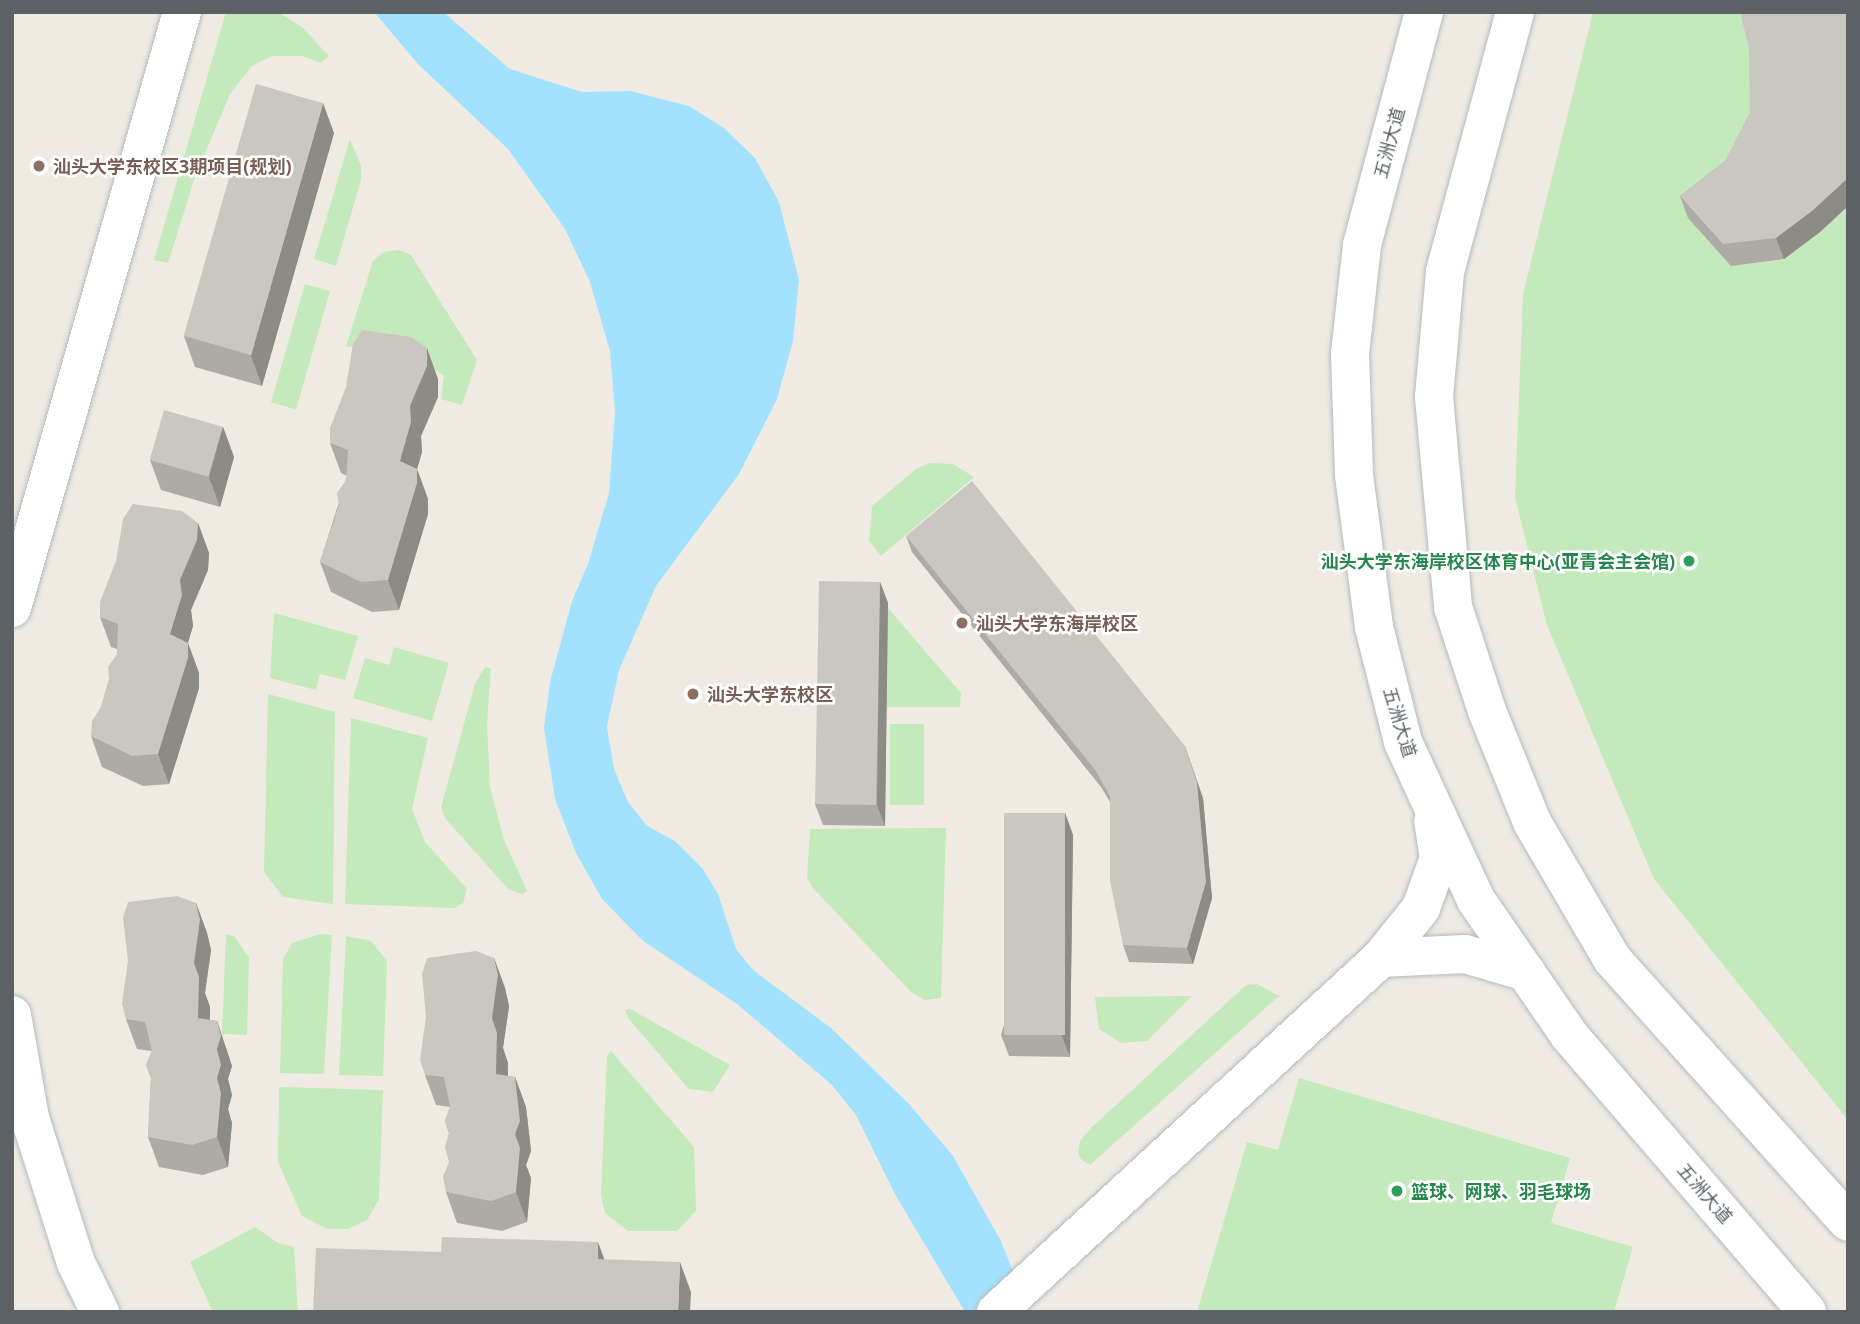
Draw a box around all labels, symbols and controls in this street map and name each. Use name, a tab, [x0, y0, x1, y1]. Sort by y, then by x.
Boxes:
street label: 五洲大道	[1369, 105, 1409, 181]
place label: 汕头大学东校区3期项目(规划)	[53, 155, 291, 177]
marker: 汕头大学东校区3期项目(规划)	[31, 158, 47, 174]
place label: 汕头大学东海岸校区体育中心(亚青会主会馆)	[1321, 550, 1675, 572]
marker: 汕头大学东海岸校区体育中心(亚青会主会馆)	[1681, 553, 1697, 569]
place label: 汕头大学东海岸校区	[976, 612, 1138, 634]
marker: 汕头大学东海岸校区	[954, 615, 970, 631]
place label: 汕头大学东校区	[707, 683, 833, 705]
street label: 五洲大道	[1379, 684, 1421, 760]
marker: 汕头大学东校区	[685, 686, 701, 702]
street label: 五洲大道	[1673, 1159, 1737, 1227]
place label: 篮球、网球、羽毛球场	[1411, 1180, 1591, 1202]
marker: 篮球、网球、羽毛球场	[1389, 1183, 1405, 1199]

